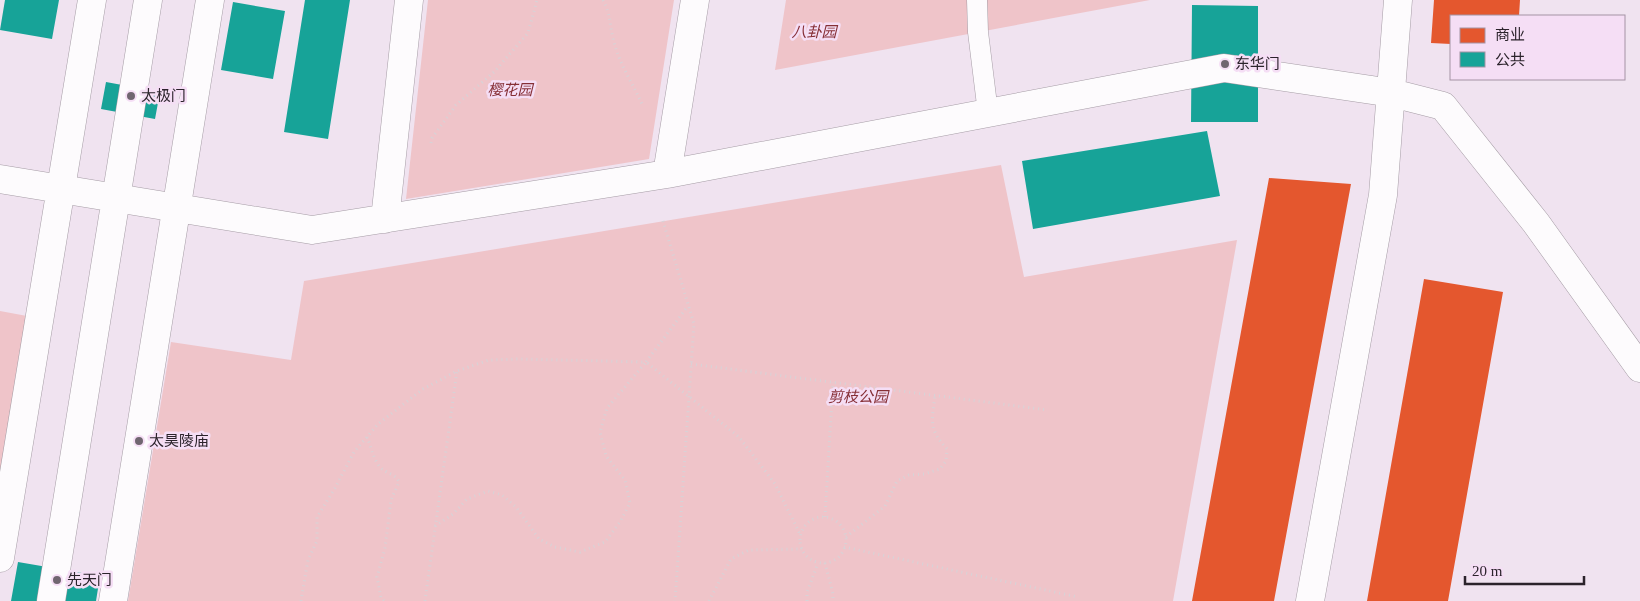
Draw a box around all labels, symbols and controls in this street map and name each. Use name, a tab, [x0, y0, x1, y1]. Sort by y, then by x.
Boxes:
legend	[1450, 15, 1625, 80]
park label: 八卦园	[791, 24, 838, 40]
text: 商业	[1495, 27, 1525, 43]
text: 公共	[1495, 52, 1525, 68]
place label: 东华门	[1235, 55, 1280, 72]
marker: 东华门	[1219, 58, 1231, 70]
park label: 樱花园	[487, 82, 534, 98]
place label: 太极门	[141, 88, 186, 104]
marker: 太极门	[125, 90, 137, 102]
park label: 剪枝公园	[828, 389, 890, 405]
place label: 太昊陵庙	[149, 433, 209, 449]
marker: 太昊陵庙	[133, 435, 145, 447]
scale bar	[1465, 554, 1584, 586]
text: 20 m	[1472, 563, 1503, 579]
place label: 先天门	[67, 572, 112, 588]
marker: 先天门	[51, 574, 63, 586]

